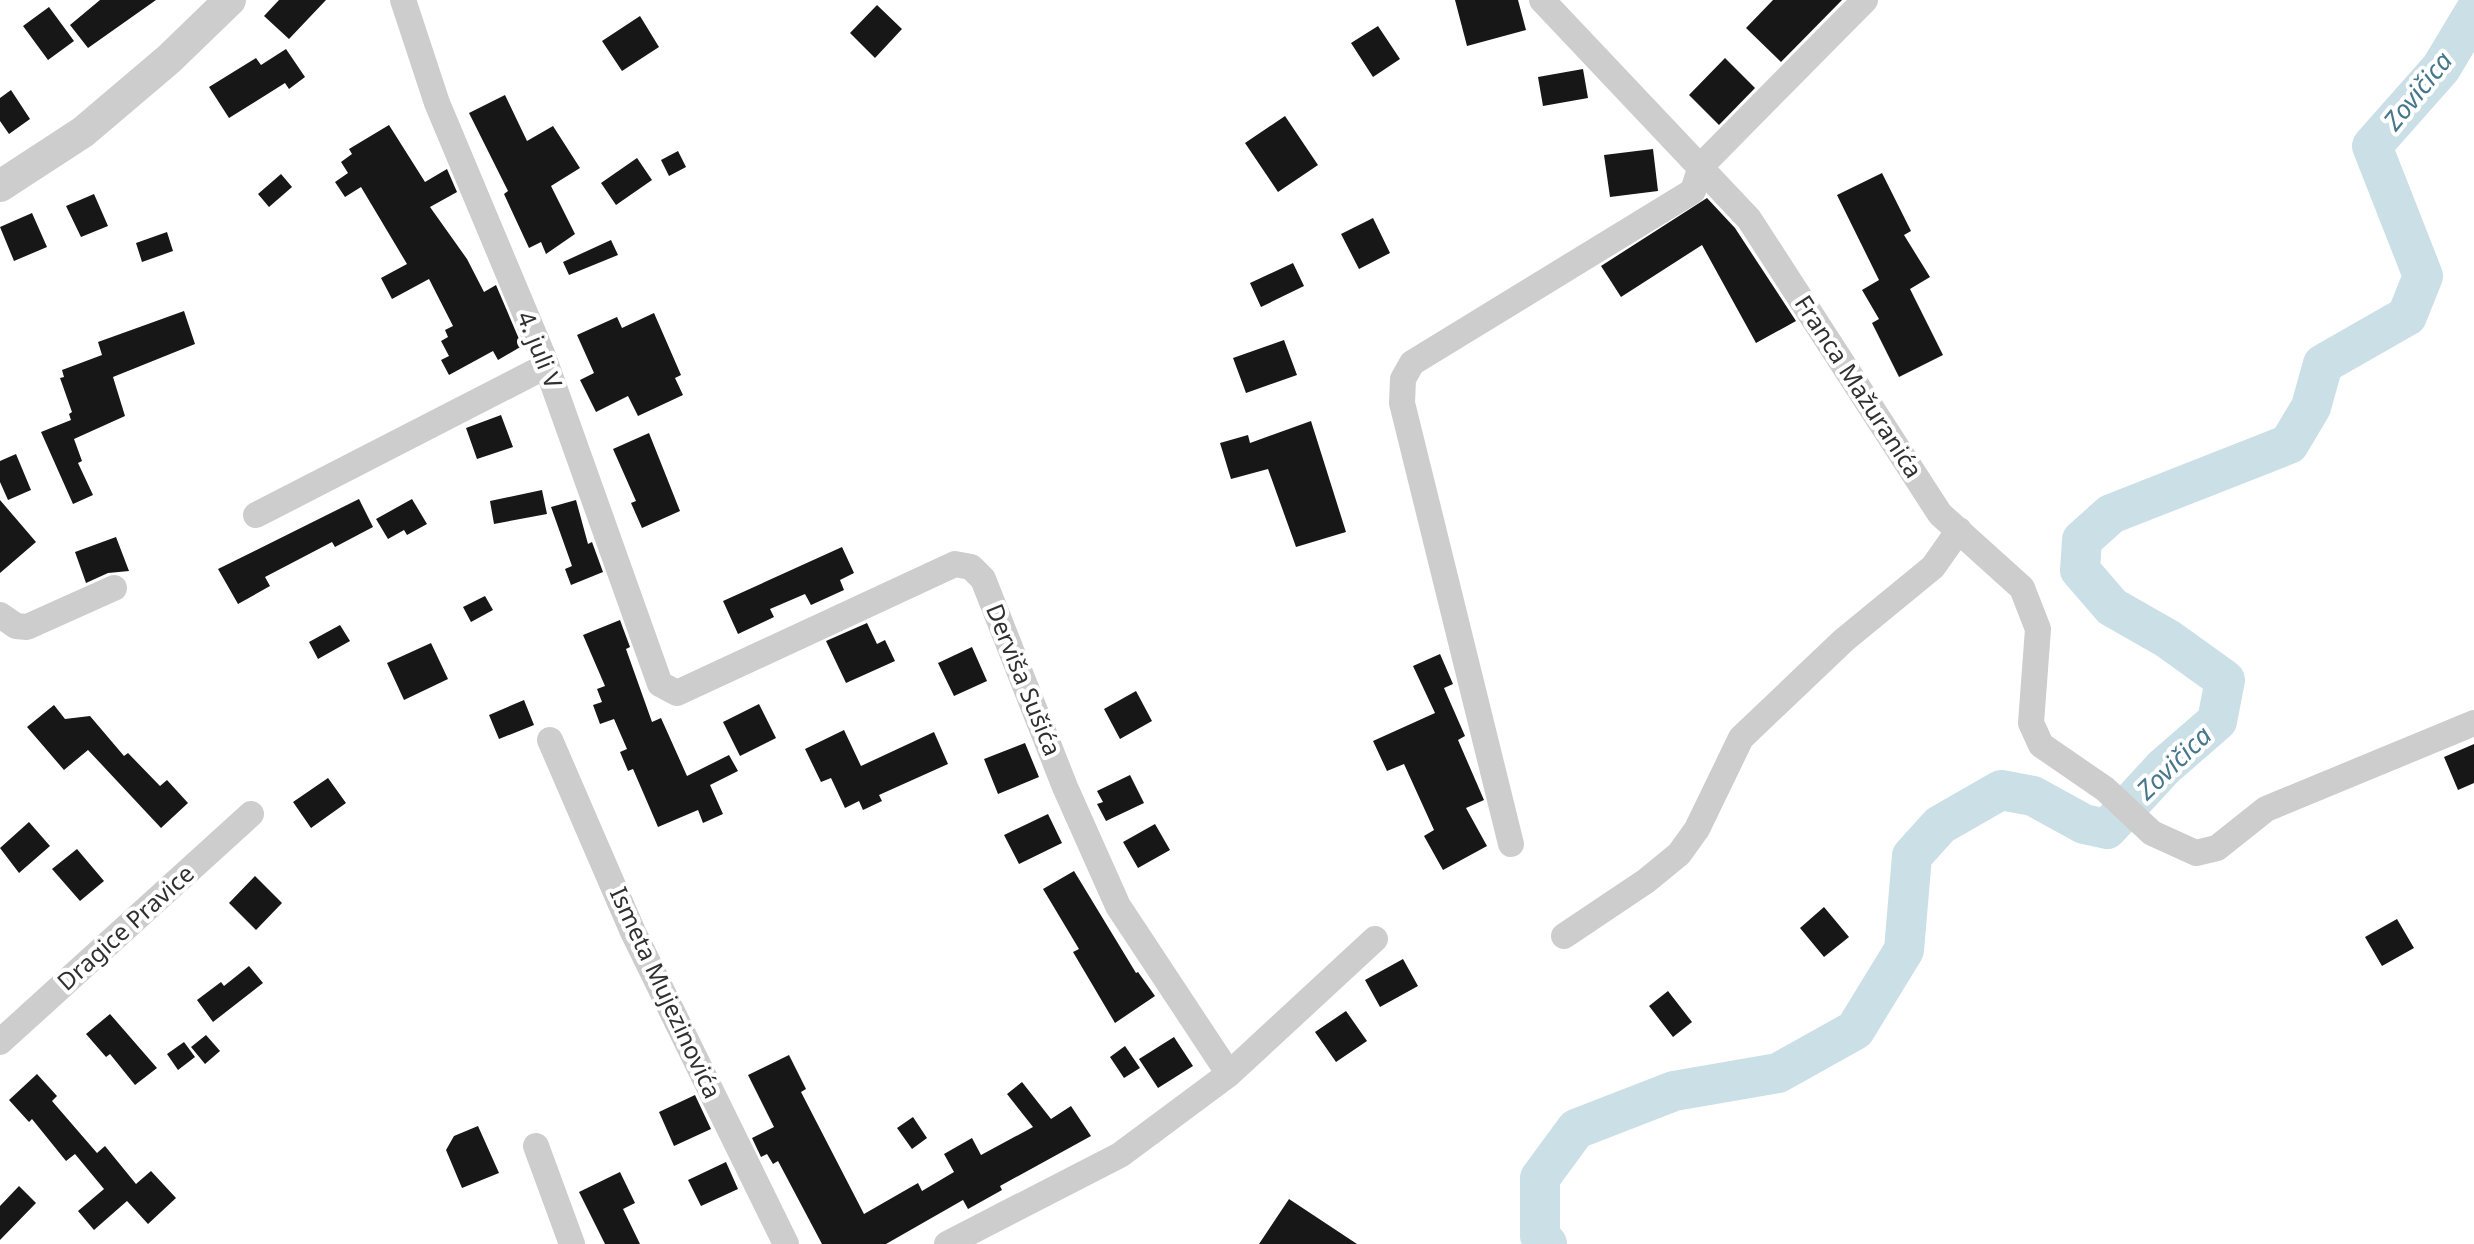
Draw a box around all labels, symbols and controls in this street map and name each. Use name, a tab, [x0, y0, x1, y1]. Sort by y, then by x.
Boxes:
water label: Zovičica	[2374, 43, 2460, 138]
street label: Franca Mažuranića	[1788, 288, 1931, 484]
street label: 4. juli V	[510, 306, 571, 393]
street label: Derviša Sušića	[979, 599, 1070, 760]
water label: Zovičica	[2127, 717, 2219, 808]
street label: Dragice Pravice	[49, 857, 201, 997]
street label: Ismeta Mujezinovića	[603, 881, 730, 1103]

